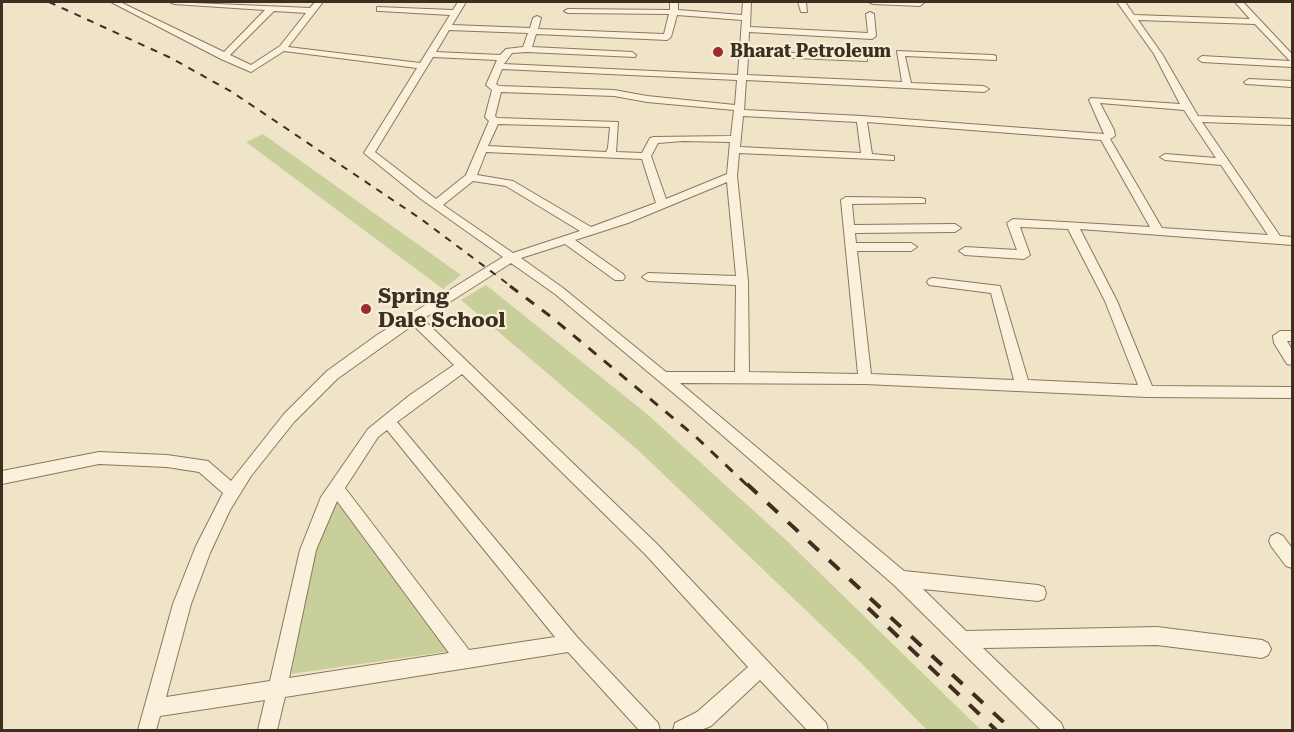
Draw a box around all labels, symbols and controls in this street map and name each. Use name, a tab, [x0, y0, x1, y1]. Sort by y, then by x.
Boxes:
place label: Bharat Petroleum	[730, 41, 891, 63]
marker: Bharat Petroleum	[711, 45, 725, 59]
place label: Spring Dale School	[378, 284, 505, 334]
marker: Spring Dale School	[359, 302, 373, 316]

